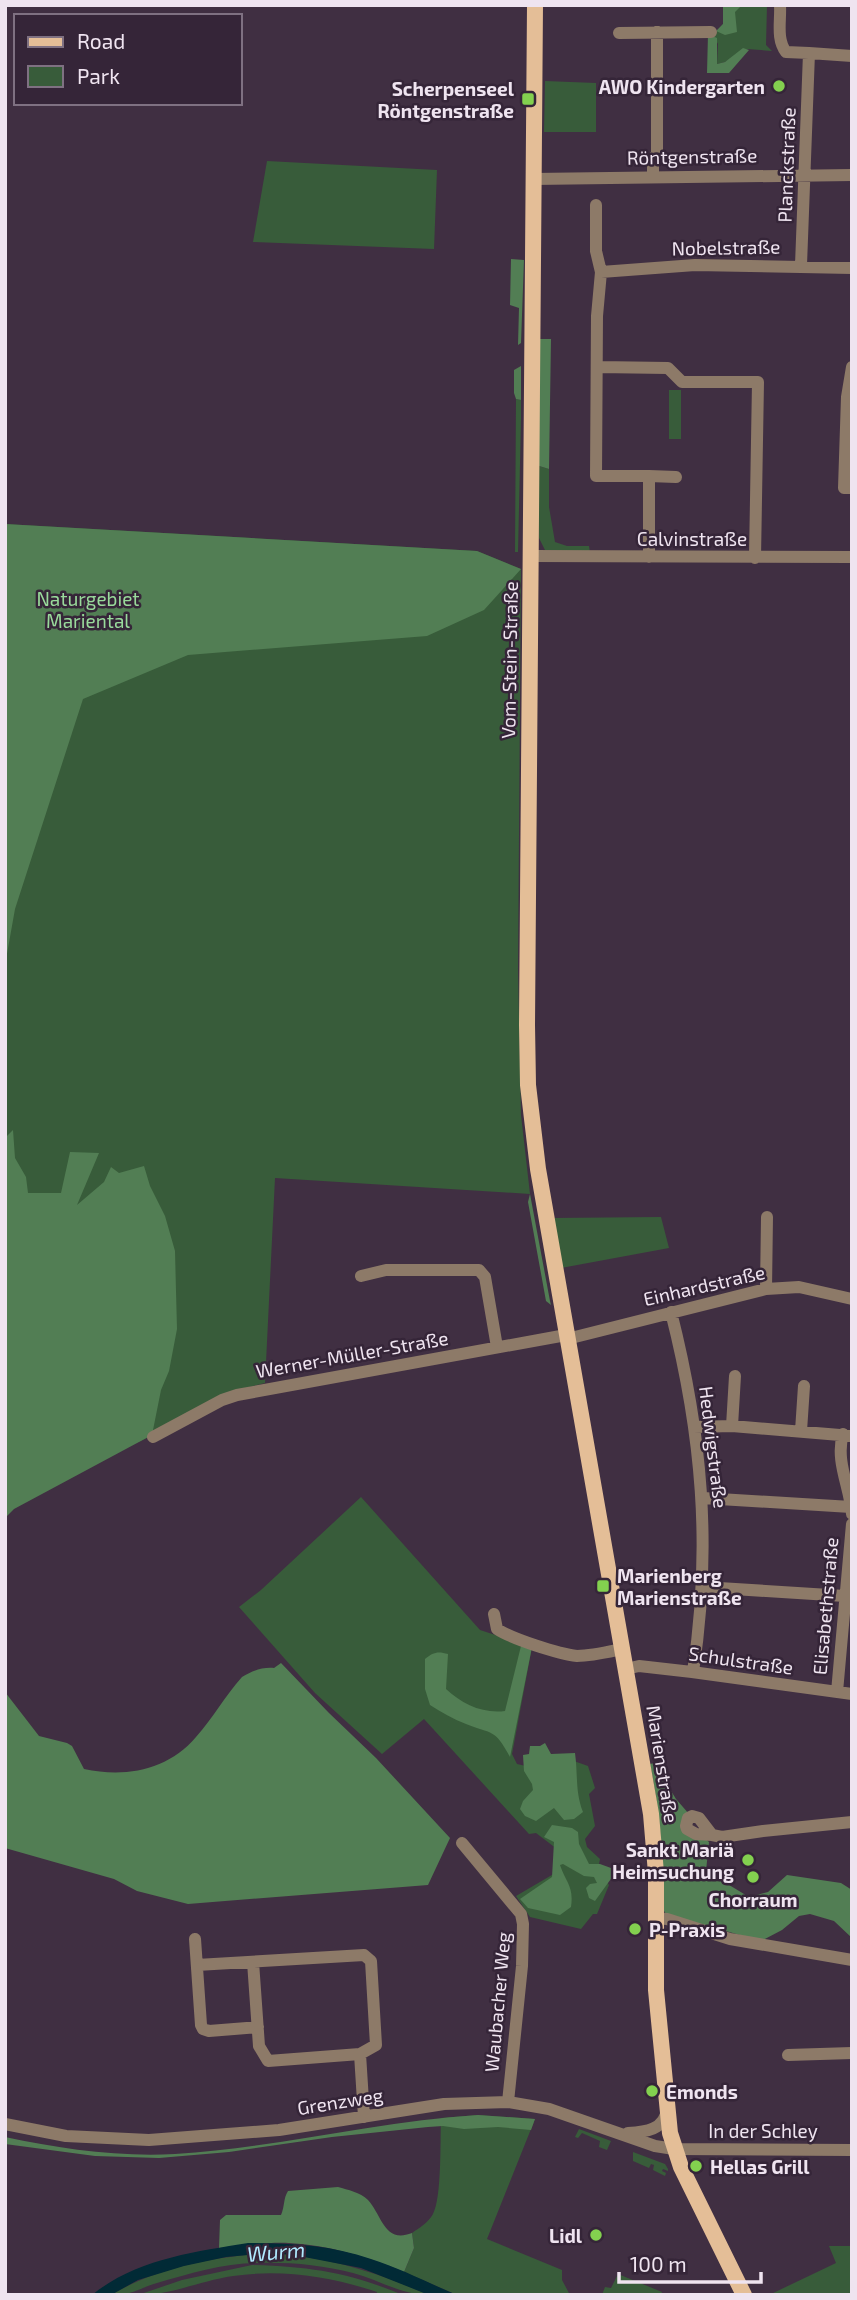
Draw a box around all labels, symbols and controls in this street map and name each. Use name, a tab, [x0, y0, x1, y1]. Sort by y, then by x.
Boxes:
legend	[14, 14, 242, 105]
text: Road	[77, 28, 125, 53]
text: Park	[77, 63, 120, 88]
place label: AWO Kindergarten	[599, 75, 765, 98]
place label: Scherpenseel Röntgenstraße	[377, 77, 515, 122]
marker: AWO Kindergarten	[771, 78, 787, 94]
marker: Scherpenseel Röntgenstraße	[520, 91, 536, 107]
street label: Planckstraße	[772, 107, 800, 223]
street label: Röntgenstraße	[627, 143, 757, 169]
street label: Nobelstraße	[671, 235, 781, 259]
street label: Calvinstraße	[637, 527, 747, 550]
street label: Vom-Stein-Straße	[496, 581, 522, 739]
park label: Naturgebiet Mariental	[36, 587, 140, 632]
street label: Einhardstraße	[641, 1260, 767, 1310]
street label: Werner-Müller-Straße	[254, 1326, 450, 1382]
street label: Hedwigstraße	[695, 1385, 733, 1509]
street label: Elisabethstraße	[808, 1536, 842, 1676]
place label: Marienberg Marienstraße	[617, 1564, 742, 1609]
marker: Marienberg Marienstraße	[595, 1578, 611, 1594]
street label: Schulstraße	[687, 1641, 795, 1679]
street label: Marienstraße	[642, 1704, 684, 1824]
place label: Sankt Mariä Heimsuchung	[612, 1838, 734, 1883]
marker: Sankt Mariä Heimsuchung	[740, 1852, 756, 1868]
marker: Chorraum	[745, 1869, 761, 1885]
place label: Chorraum	[709, 1888, 797, 1911]
place label: P-Praxis	[649, 1918, 725, 1941]
marker: P-Praxis	[627, 1921, 643, 1937]
street label: Waubacher Weg	[479, 1931, 515, 2073]
place label: Emonds	[666, 2080, 738, 2103]
street label: Grenzweg	[295, 2083, 385, 2119]
marker: Emonds	[644, 2083, 660, 2099]
street label: In der Schley	[708, 2119, 818, 2142]
place label: Hellas Grill	[710, 2155, 810, 2178]
marker: Hellas Grill	[688, 2158, 704, 2174]
place label: Lidl	[549, 2224, 583, 2247]
marker: Lidl	[588, 2227, 604, 2243]
water label: Wurm	[246, 2236, 306, 2266]
scale bar	[619, 2240, 761, 2284]
text: 100 m	[630, 2251, 687, 2276]

